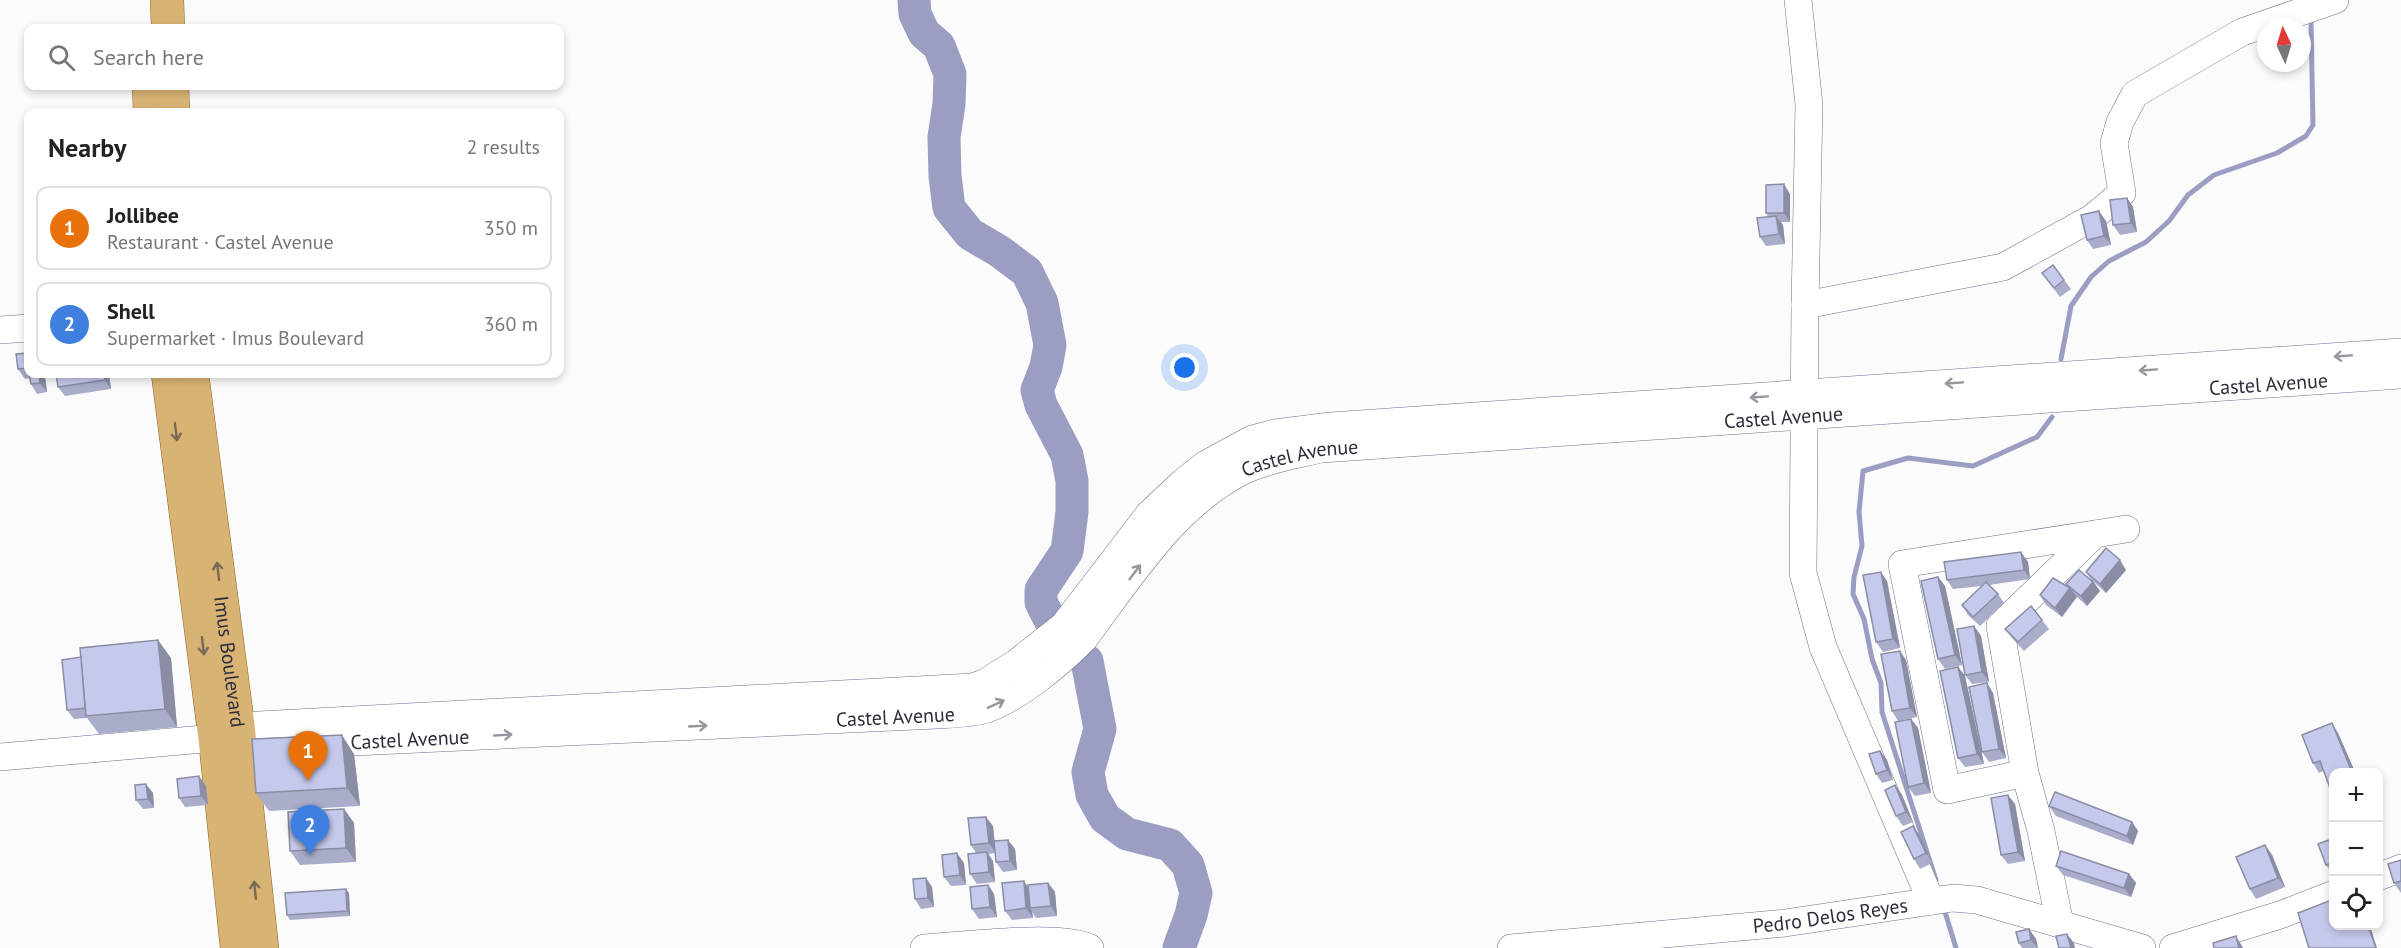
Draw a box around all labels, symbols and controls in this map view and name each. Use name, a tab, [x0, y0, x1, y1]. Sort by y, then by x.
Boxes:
north arrow	[2257, 18, 2311, 72]
search box	[24, 24, 564, 90]
icon: search	[45, 41, 78, 74]
text: Search here	[93, 43, 204, 71]
text: Nearby	[48, 131, 126, 164]
text: 2 results	[467, 134, 540, 160]
text: Jollibee	[107, 201, 179, 229]
text: 1	[64, 215, 75, 241]
text: 350 m	[484, 215, 538, 241]
text: Restaurant · Castel Avenue	[107, 229, 334, 255]
text: Shell	[107, 297, 155, 325]
text: 2	[64, 311, 75, 337]
text: 360 m	[484, 311, 538, 337]
text: Supermarket · Imus Boulevard	[107, 325, 364, 351]
one-way arrow	[2333, 351, 2353, 362]
your location	[1170, 353, 1199, 382]
one-way arrow	[2139, 364, 2159, 375]
street label: Castel Avenue	[2208, 367, 2329, 401]
one-way arrow	[1944, 378, 1964, 389]
one-way arrow	[1750, 392, 1770, 403]
street label: Castel Avenue	[1723, 400, 1844, 434]
one-way arrow	[170, 421, 181, 441]
street label: Castel Avenue	[1237, 433, 1359, 483]
one-way arrow	[212, 562, 223, 582]
one-way arrow	[1129, 564, 1141, 580]
street label: Imus Boulevard	[208, 594, 251, 729]
one-way arrow	[198, 635, 209, 655]
one-way arrow	[986, 698, 1004, 710]
street label: Castel Avenue	[835, 701, 956, 733]
one-way arrow	[687, 721, 707, 732]
street label: Castel Avenue	[350, 724, 470, 755]
one-way arrow	[492, 730, 512, 741]
pin: 1	[288, 732, 328, 781]
map controls	[2329, 768, 2383, 930]
button: +	[2329, 768, 2383, 822]
pin: 2	[290, 806, 330, 855]
button: −	[2329, 822, 2383, 876]
button: locate	[2329, 876, 2383, 930]
one-way arrow	[250, 880, 261, 900]
street label: Pedro Delos Reyes	[1752, 892, 1910, 939]

